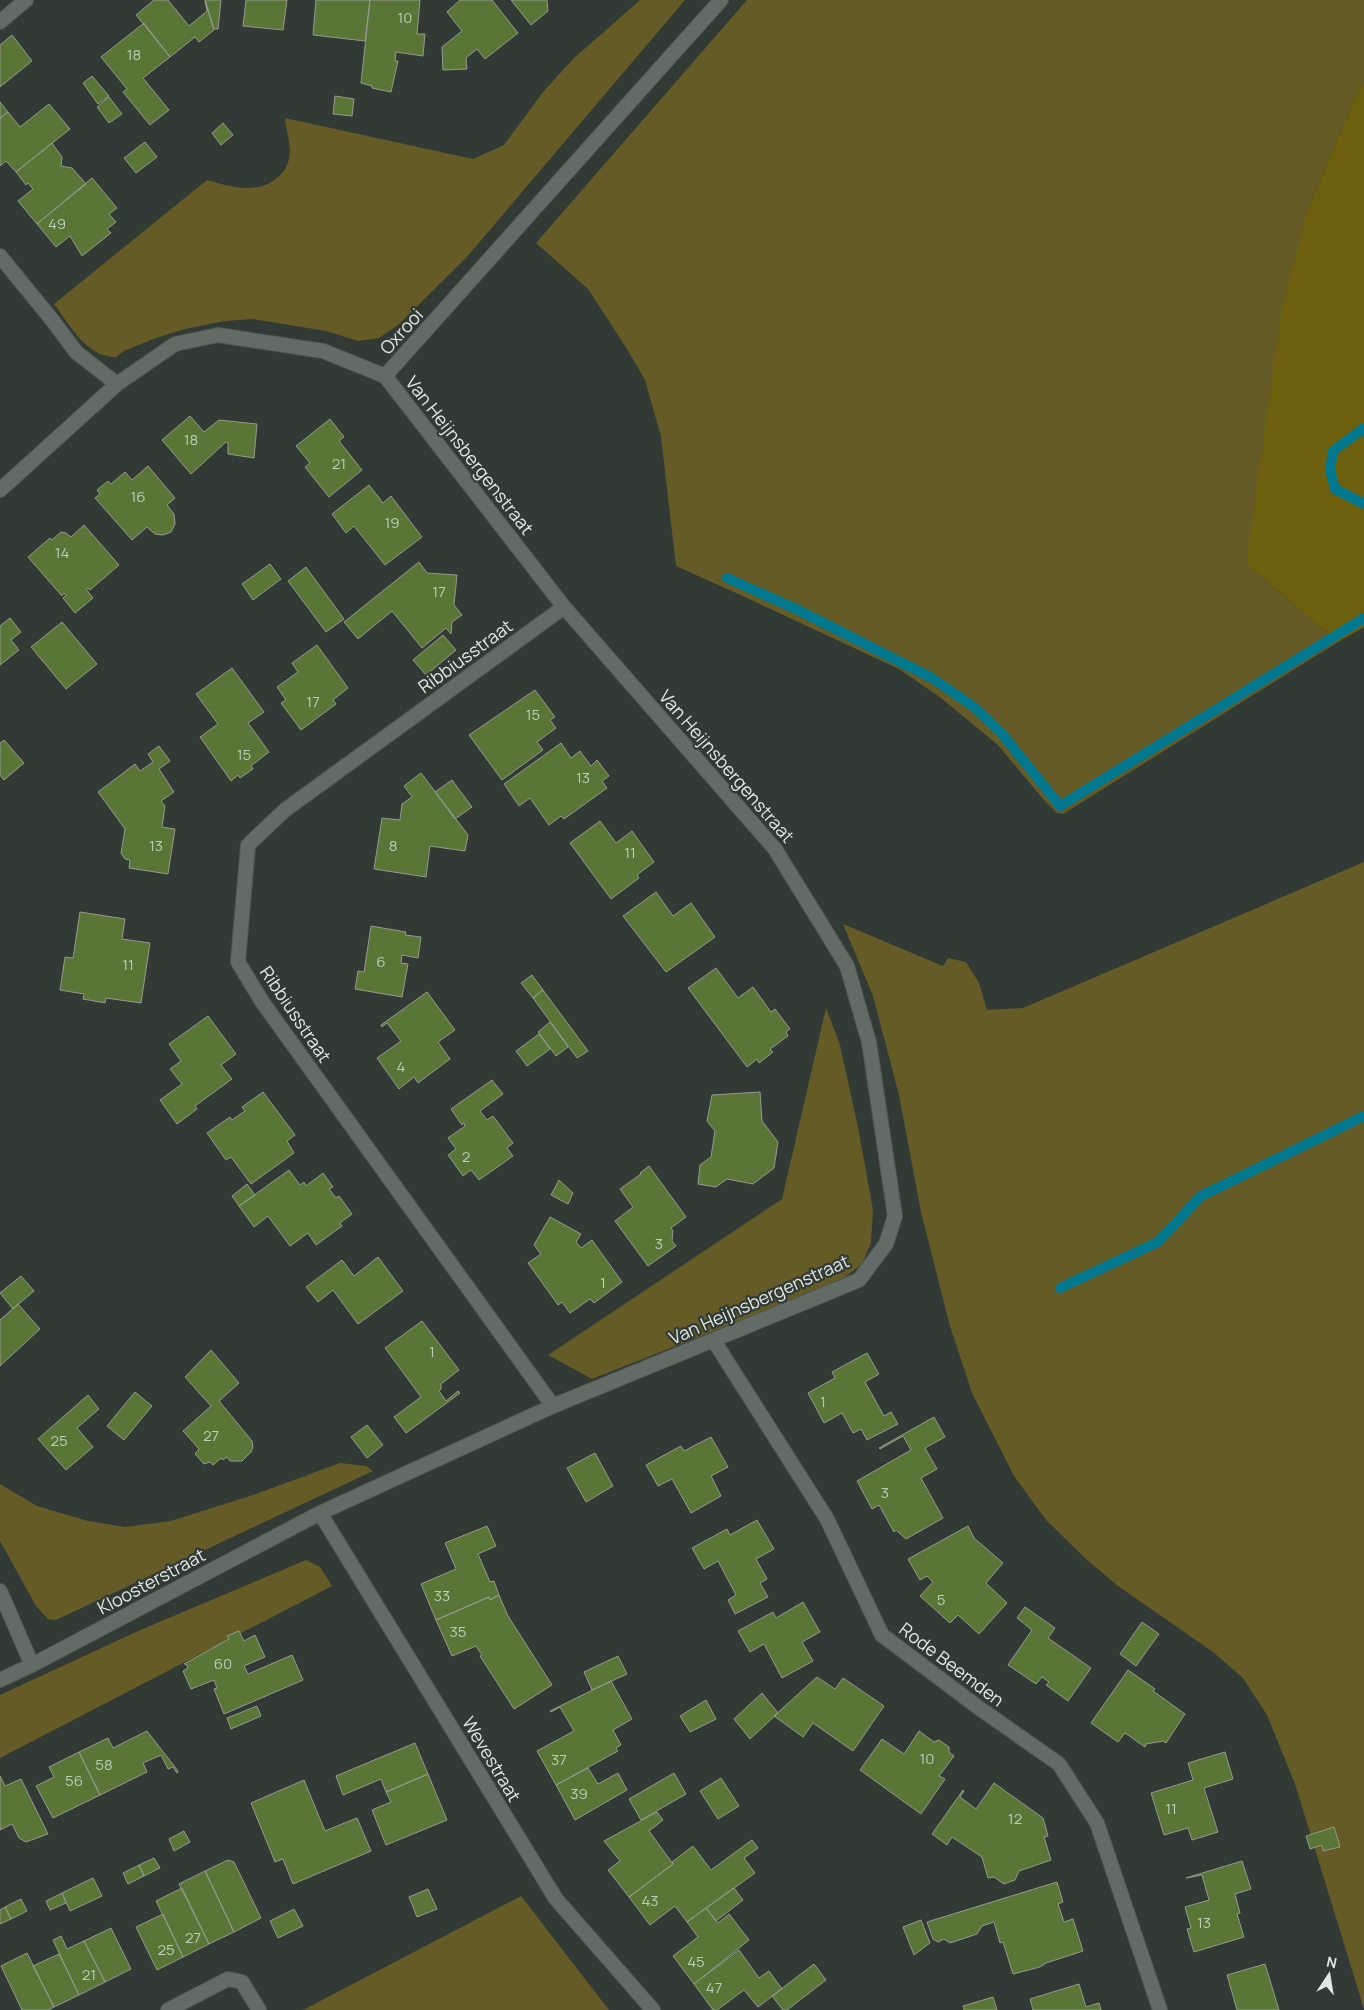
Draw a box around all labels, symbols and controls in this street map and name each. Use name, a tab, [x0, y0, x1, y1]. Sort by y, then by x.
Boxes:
house number: 10	[398, 7, 413, 28]
house number: 18	[127, 44, 141, 65]
house number: 49	[48, 213, 66, 234]
street label: Oxrooi	[374, 303, 428, 359]
street label: Van Heijnsbergenstraat	[401, 371, 539, 539]
house number: 18	[184, 429, 198, 450]
house number: 21	[332, 453, 346, 474]
house number: 16	[130, 486, 146, 507]
house number: 19	[384, 512, 400, 533]
house number: 14	[55, 542, 69, 563]
house number: 17	[432, 581, 446, 602]
street label: Ribbiusstraat	[413, 614, 517, 698]
street label: Van Heijnsbergenstraat	[654, 685, 800, 847]
house number: 17	[306, 691, 320, 712]
house number: 15	[526, 704, 540, 725]
house number: 15	[237, 744, 251, 765]
house number: 13	[576, 767, 590, 788]
house number: 13	[149, 835, 163, 856]
house number: 8	[389, 835, 397, 856]
house number: 11	[624, 842, 636, 863]
house number: 6	[376, 951, 386, 972]
house number: 11	[122, 954, 134, 975]
street label: Ribbiusstraat	[255, 961, 337, 1067]
house number: 4	[397, 1056, 406, 1077]
house number: 2	[462, 1146, 470, 1167]
house number: 3	[655, 1233, 663, 1254]
street label: Van Heijnsbergenstraat	[665, 1248, 853, 1350]
house number: 1	[600, 1272, 606, 1293]
house number: 1	[429, 1341, 435, 1362]
house number: 1	[820, 1391, 826, 1412]
house number: 27	[203, 1425, 219, 1446]
house number: 25	[50, 1430, 68, 1451]
house number: 3	[881, 1482, 889, 1503]
street label: Kloosterstraat	[93, 1542, 209, 1620]
house number: 33	[434, 1585, 450, 1606]
house number: 5	[937, 1589, 945, 1610]
street label: Rode Beemden	[895, 1617, 1009, 1711]
house number: 35	[450, 1621, 466, 1642]
house number: 60	[214, 1653, 232, 1674]
street label: Wevestraat	[457, 1712, 527, 1806]
house number: 10	[920, 1748, 935, 1769]
house number: 37	[551, 1749, 567, 1770]
house number: 58	[95, 1754, 113, 1775]
house number: 56	[65, 1770, 83, 1791]
house number: 39	[570, 1783, 588, 1804]
house number: 11	[1165, 1798, 1177, 1819]
house number: 12	[1008, 1808, 1022, 1829]
house number: 43	[641, 1890, 659, 1911]
house number: 13	[1197, 1912, 1211, 1933]
house number: 27	[185, 1927, 201, 1948]
house number: 25	[157, 1939, 175, 1960]
north arrow	[1304, 1950, 1354, 2000]
house number: 45	[687, 1951, 705, 1972]
text: N	[1325, 1951, 1339, 1972]
house number: 21	[82, 1964, 96, 1985]
house number: 47	[706, 1977, 722, 1998]

